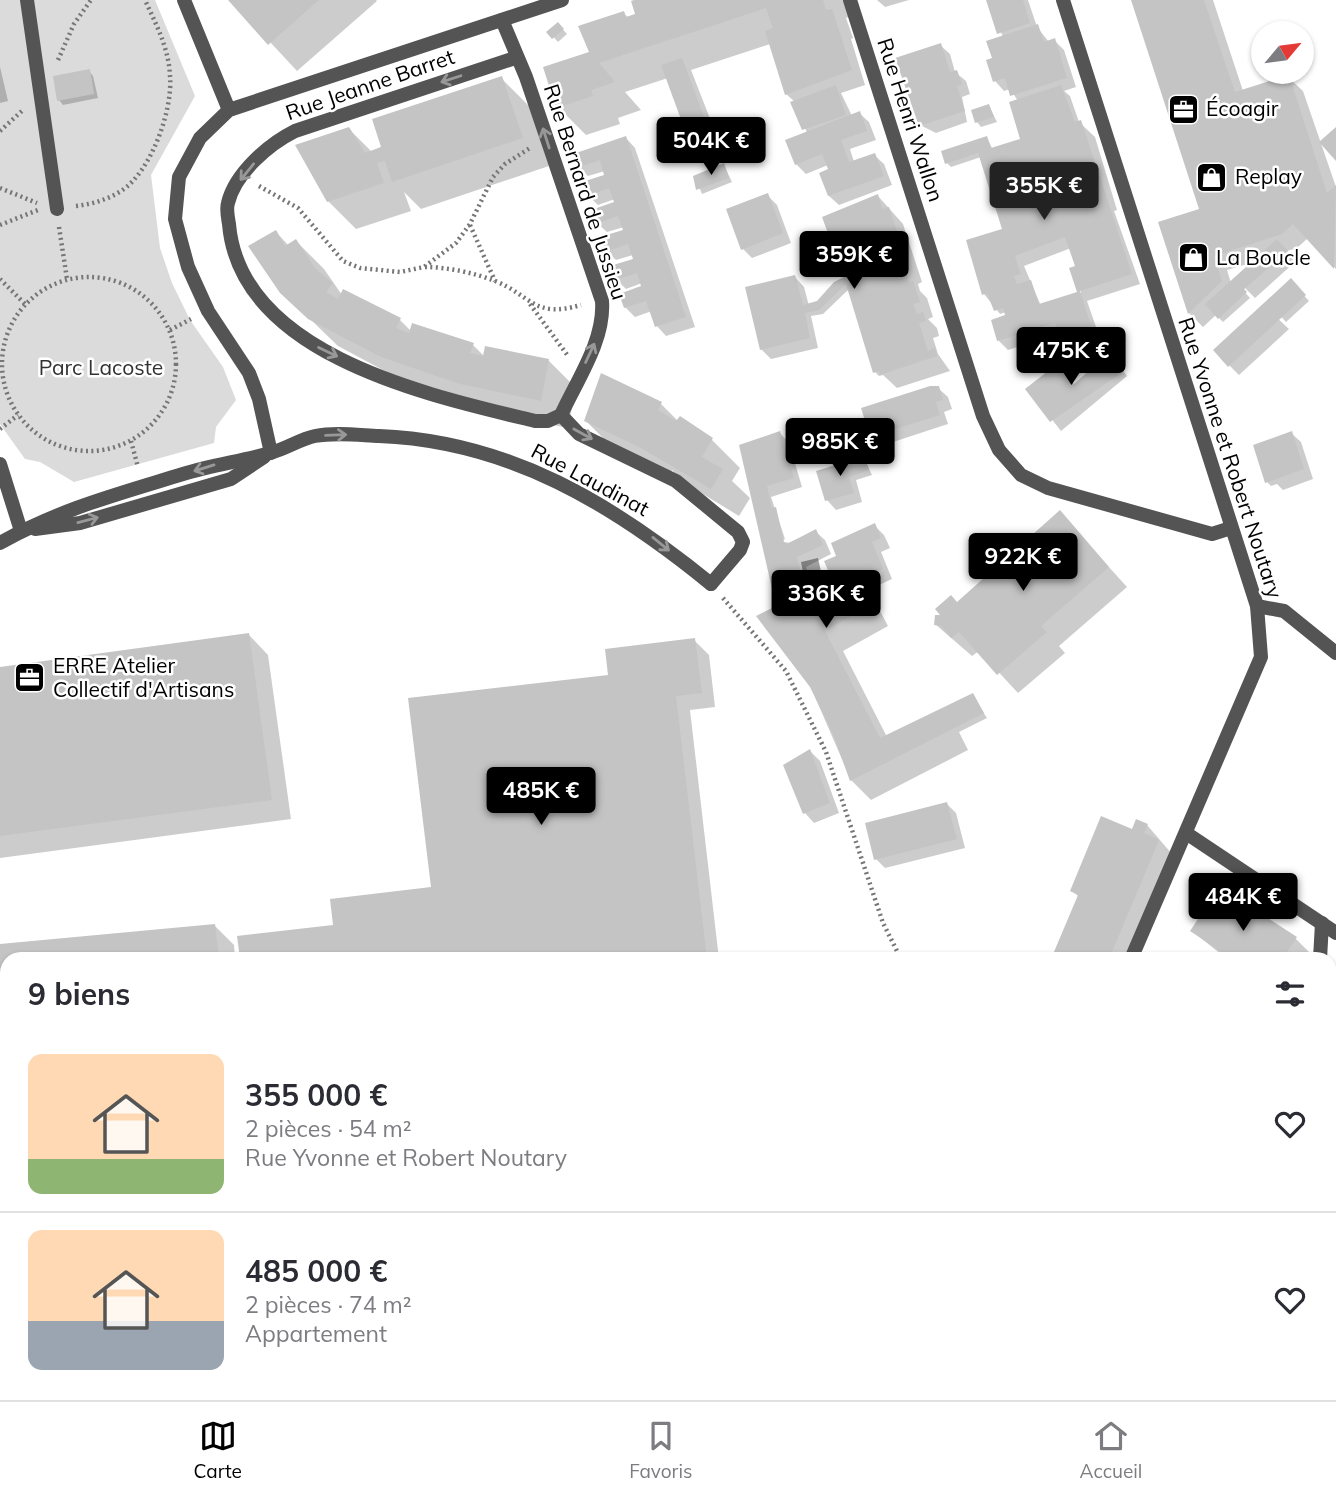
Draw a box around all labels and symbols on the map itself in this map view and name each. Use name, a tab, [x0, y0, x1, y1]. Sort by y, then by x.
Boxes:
north arrow	[1251, 21, 1314, 84]
street label: Rue Henri Wallon	[872, 35, 950, 205]
street label: Rue Jeanne Barret	[282, 43, 457, 125]
one-way arrow	[440, 74, 462, 87]
street label: Rue Bernard de Jussieu	[539, 81, 633, 303]
office icon: Écoagir	[1166, 92, 1200, 126]
place label: Écoagir	[1206, 95, 1279, 121]
pin: 504K €	[654, 118, 768, 177]
one-way arrow	[539, 127, 552, 149]
shop icon: Replay	[1195, 160, 1229, 194]
one-way arrow	[239, 162, 255, 180]
pin: 355K €	[987, 162, 1101, 222]
place label: Replay	[1235, 163, 1302, 189]
pin: 359K €	[797, 232, 911, 291]
shop icon: La Boucle	[1176, 241, 1210, 275]
place label: La Boucle	[1216, 244, 1311, 270]
street label: Rue Yvonne et Robert Noutary	[1173, 314, 1289, 602]
pin: 475K €	[1014, 328, 1128, 387]
one-way arrow	[583, 343, 597, 364]
one-way arrow	[317, 346, 338, 359]
park label: Parc Lacoste	[39, 354, 163, 380]
pin: 985K €	[783, 419, 897, 478]
one-way arrow	[573, 427, 593, 441]
one-way arrow	[324, 428, 347, 442]
street label: Rue Laudinat	[527, 437, 654, 521]
one-way arrow	[193, 462, 215, 475]
one-way arrow	[76, 513, 99, 526]
pin: 922K €	[966, 534, 1080, 593]
one-way arrow	[652, 536, 670, 552]
pin: 336K €	[769, 570, 883, 630]
place label: ERRE Atelier Collectif d'Artisans	[53, 652, 234, 702]
office icon: ERRE Atelier Collectif d'Artisans	[13, 661, 47, 695]
pin: 485K €	[484, 768, 598, 827]
pin: 484K €	[1186, 874, 1300, 933]

